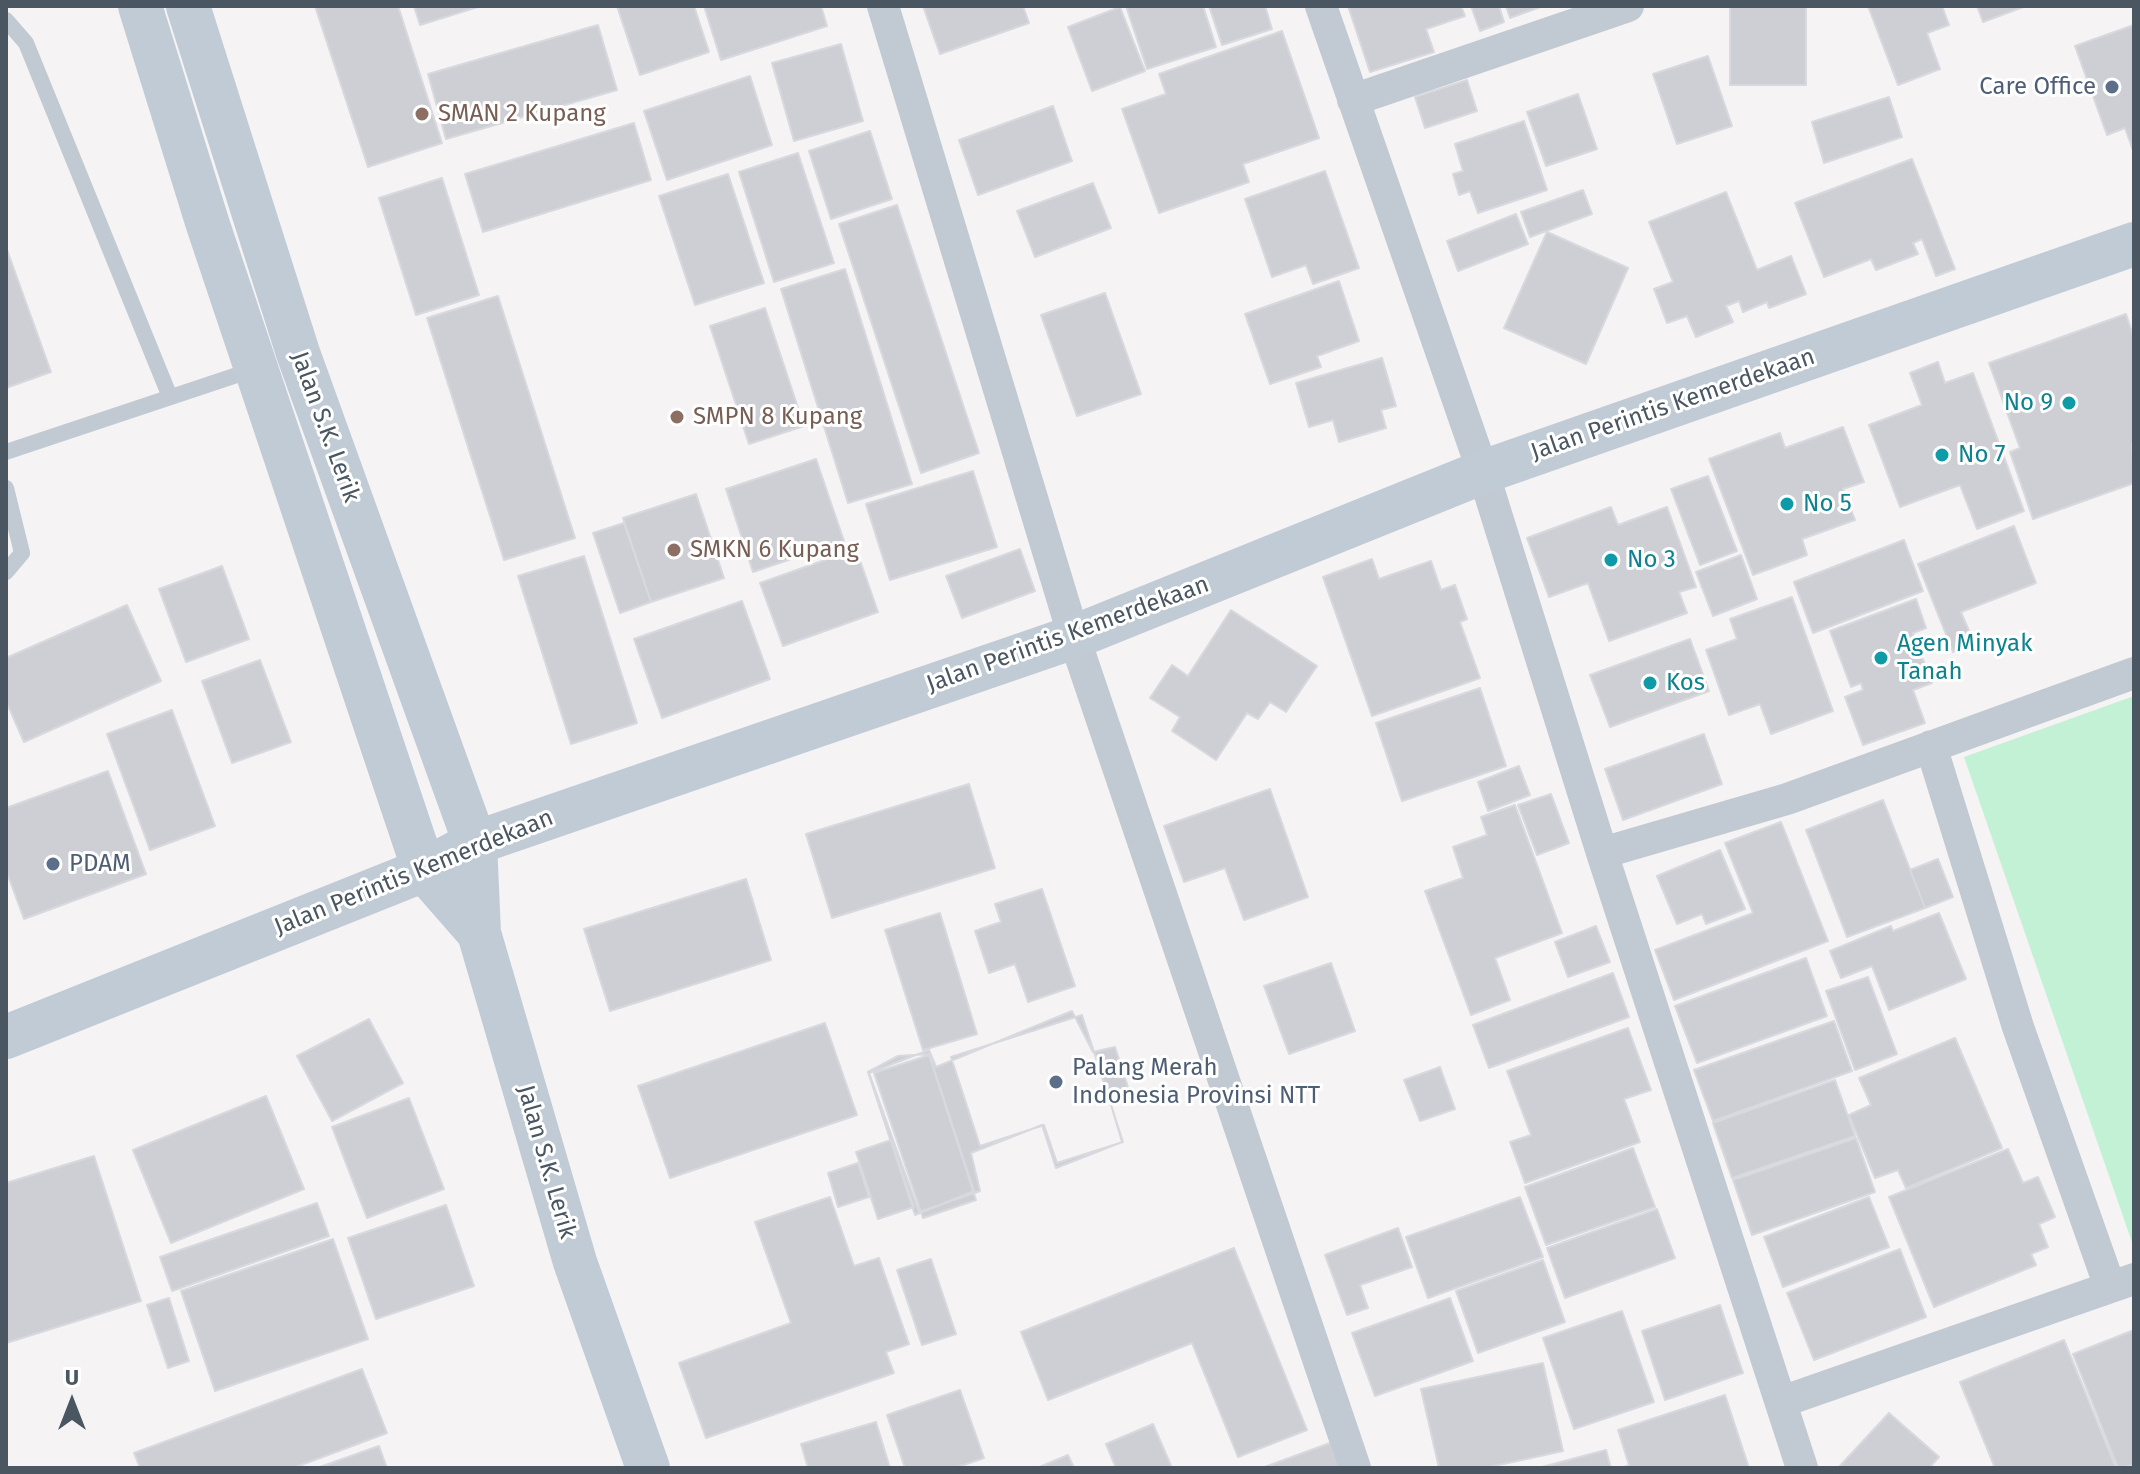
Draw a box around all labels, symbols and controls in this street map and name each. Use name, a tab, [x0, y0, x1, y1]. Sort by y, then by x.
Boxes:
place label: Care Office	[1979, 73, 2096, 101]
marker: Care Office	[2103, 78, 2121, 96]
place label: SMAN 2 Kupang	[438, 100, 606, 128]
marker: SMAN 2 Kupang	[413, 105, 431, 123]
street label: Jalan Perintis Kemerdekaan	[1527, 343, 1819, 467]
street label: Jalan S.K. Lerik	[284, 348, 366, 506]
place label: No 9	[2004, 389, 2053, 417]
marker: No 9	[2060, 394, 2078, 412]
place label: SMPN 8 Kupang	[693, 403, 862, 431]
marker: SMPN 8 Kupang	[668, 408, 686, 426]
place label: No 7	[1958, 441, 2005, 469]
marker: No 7	[1933, 446, 1951, 464]
place label: No 5	[1803, 490, 1852, 518]
marker: No 5	[1778, 495, 1796, 513]
place label: SMKN 6 Kupang	[690, 536, 859, 564]
marker: SMKN 6 Kupang	[665, 541, 683, 559]
place label: No 3	[1627, 546, 1676, 574]
marker: No 3	[1602, 551, 1620, 569]
street label: Jalan Perintis Kemerdekaan	[923, 570, 1213, 700]
place label: Agen Minyak Tanah	[1897, 630, 2032, 686]
marker: Agen Minyak Tanah	[1872, 649, 1890, 667]
place label: Kos	[1666, 669, 1705, 697]
marker: Kos	[1641, 674, 1659, 692]
street label: Jalan Perintis Kemerdekaan	[270, 804, 558, 942]
place label: PDAM	[69, 850, 131, 878]
marker: PDAM	[44, 855, 62, 873]
place label: Palang Merah Indonesia Provinsi NTT	[1072, 1054, 1320, 1110]
marker: Palang Merah Indonesia Provinsi NTT	[1047, 1073, 1065, 1091]
street label: Jalan S.K. Lerik	[510, 1082, 582, 1242]
north arrow	[32, 1362, 112, 1442]
text: U	[65, 1364, 79, 1391]

